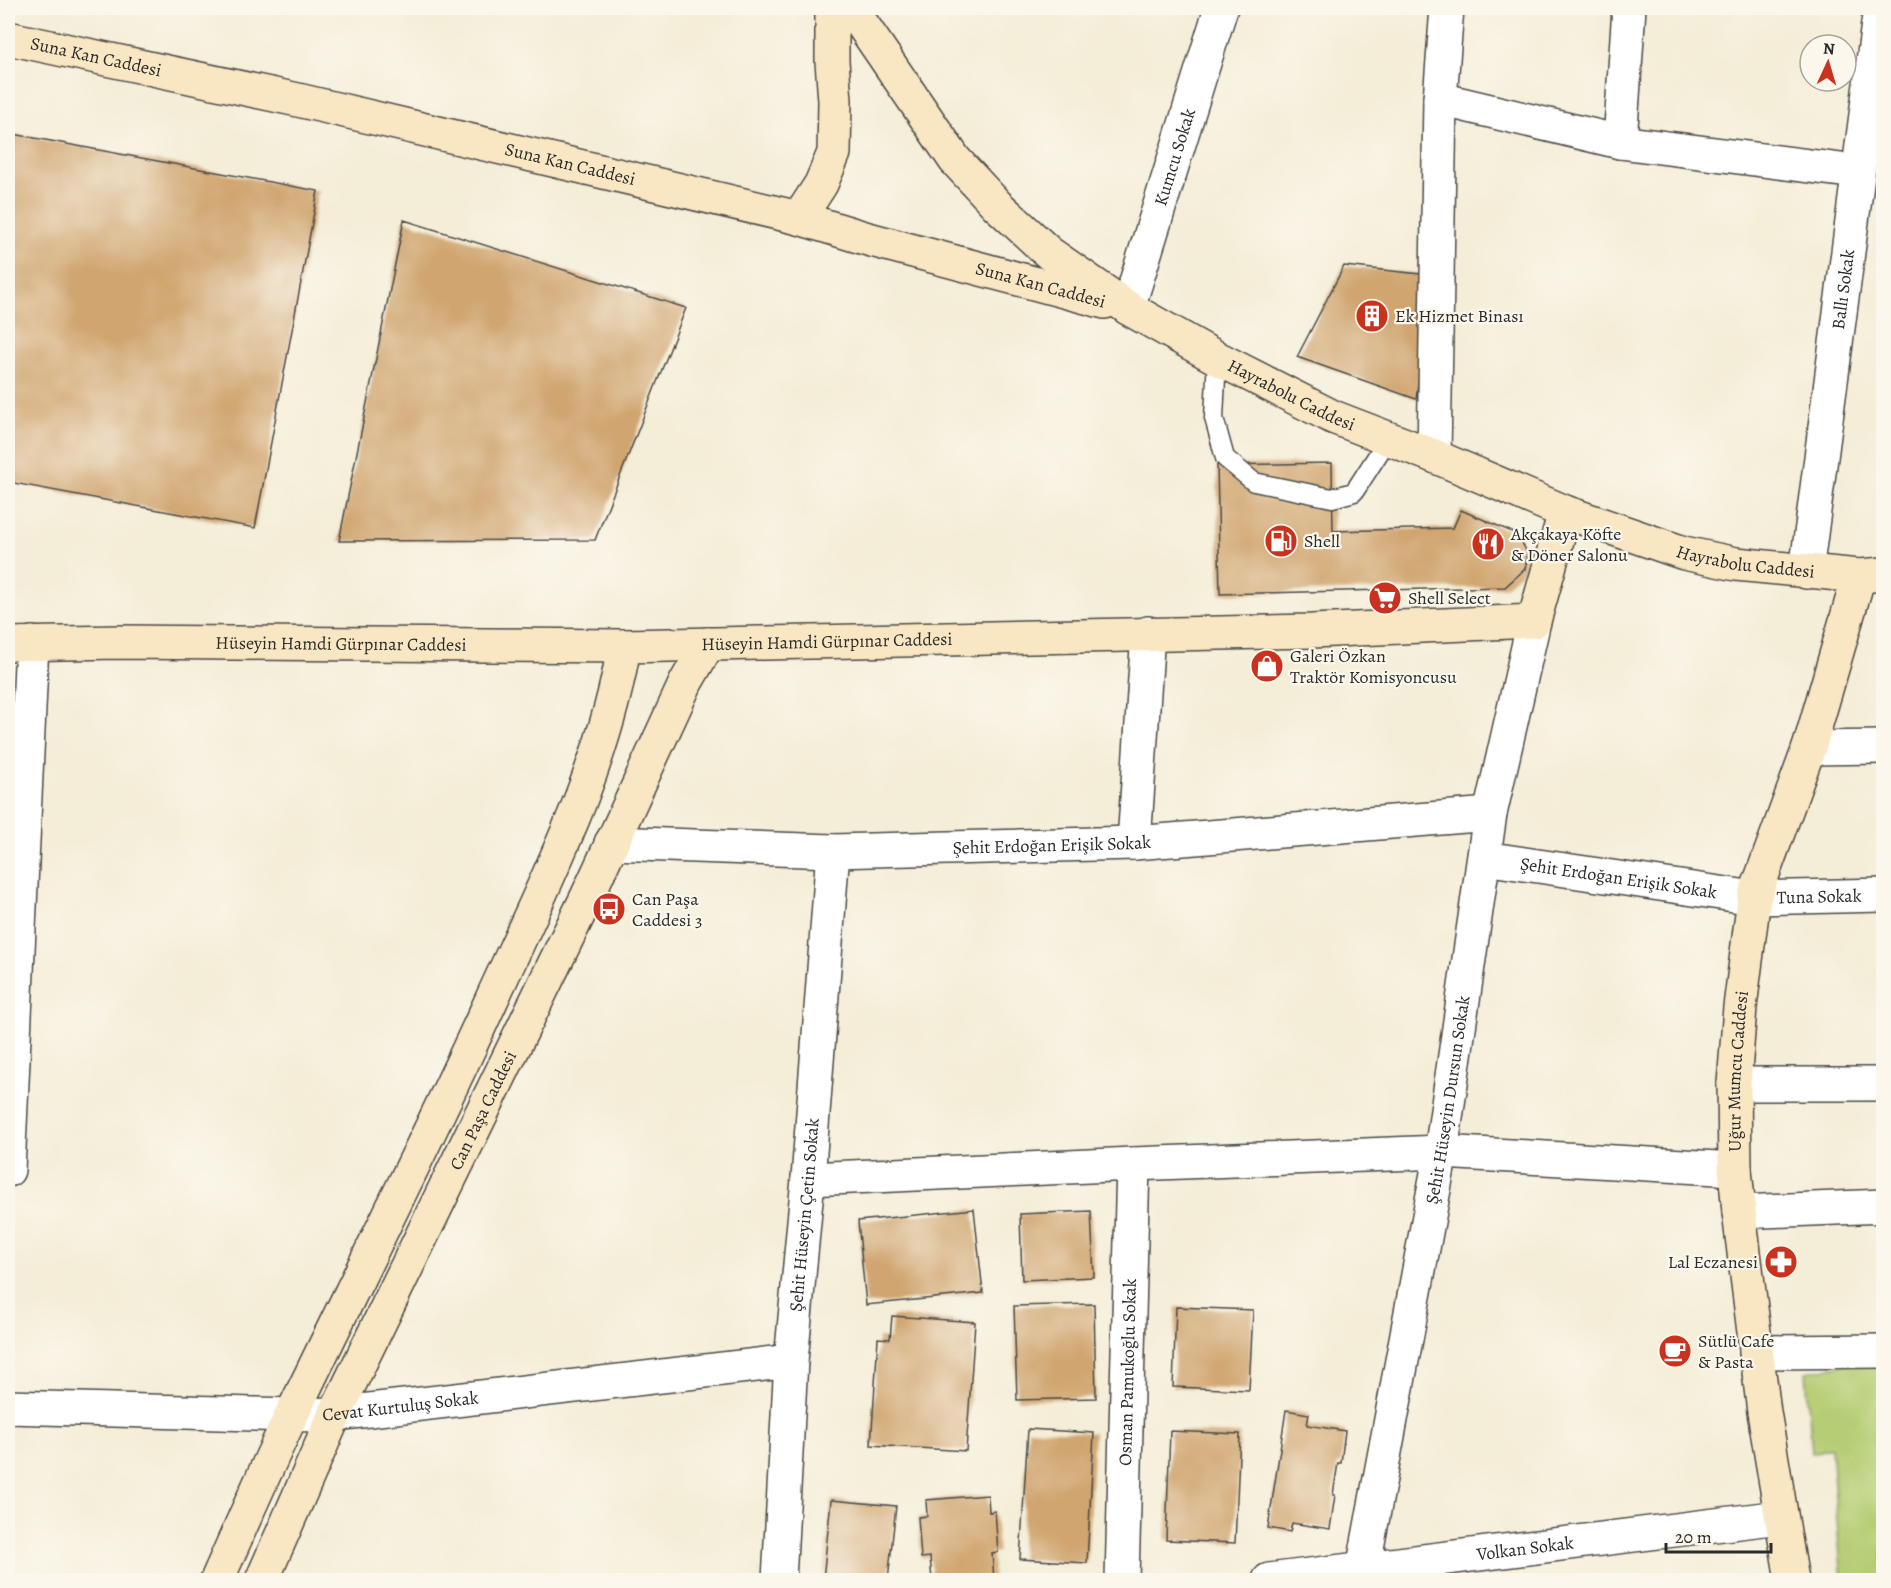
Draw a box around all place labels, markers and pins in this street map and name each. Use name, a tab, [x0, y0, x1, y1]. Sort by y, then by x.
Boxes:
building icon: Ek Hizmet Binası	[1354, 298, 1390, 334]
place label: Ek Hizmet Binası	[1395, 304, 1524, 328]
place label: Akçakaya Köfte & Döner Salonu	[1510, 522, 1628, 567]
fuel station icon: Shell	[1263, 523, 1299, 559]
restaurant icon: Akçakaya Köfte & Döner Salonu	[1470, 526, 1506, 562]
place label: Shell	[1304, 529, 1340, 553]
supermarket icon: Shell Select	[1367, 580, 1403, 616]
place label: Shell Select	[1408, 586, 1491, 610]
place label: Galeri Özkan Traktör Komisyoncusu	[1290, 644, 1457, 689]
shop icon: Galeri Özkan Traktör Komisyoncusu	[1249, 648, 1285, 684]
place label: Can Paşa Caddesi 3	[632, 887, 702, 932]
bus stop icon: Can Paşa Caddesi 3	[591, 891, 627, 927]
pharmacy icon: Lal Eczanesi	[1763, 1244, 1799, 1280]
place label: Lal Eczanesi	[1668, 1250, 1758, 1274]
place label: Sütlü Cafe & Pasta	[1698, 1329, 1774, 1374]
cafe icon: Sütlü Cafe & Pasta	[1657, 1333, 1693, 1369]

